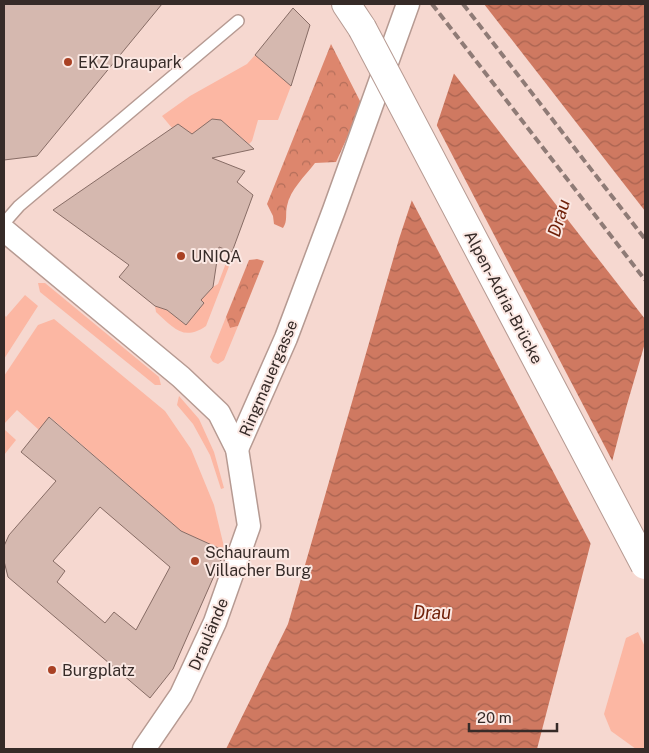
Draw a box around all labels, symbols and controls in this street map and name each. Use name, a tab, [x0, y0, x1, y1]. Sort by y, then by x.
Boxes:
place label: EKZ Draupark	[78, 53, 182, 72]
marker: EKZ Draupark	[62, 56, 74, 68]
water label: Drau	[543, 196, 574, 239]
street label: Alpen-Adria-Brücke	[460, 227, 547, 367]
place label: UNIQA	[191, 247, 242, 266]
marker: UNIQA	[175, 250, 187, 262]
street label: Ringmauergasse	[235, 317, 302, 439]
place label: Schauraum Villacher Burg	[205, 543, 311, 580]
marker: Schauraum Villacher Burg	[189, 555, 201, 567]
street label: Draulände	[185, 595, 232, 673]
water label: Drau	[413, 602, 451, 623]
place label: Burgplatz	[62, 661, 135, 680]
marker: Burgplatz	[46, 664, 58, 676]
scale bar	[469, 700, 556, 732]
text: 20 m	[477, 709, 512, 726]

